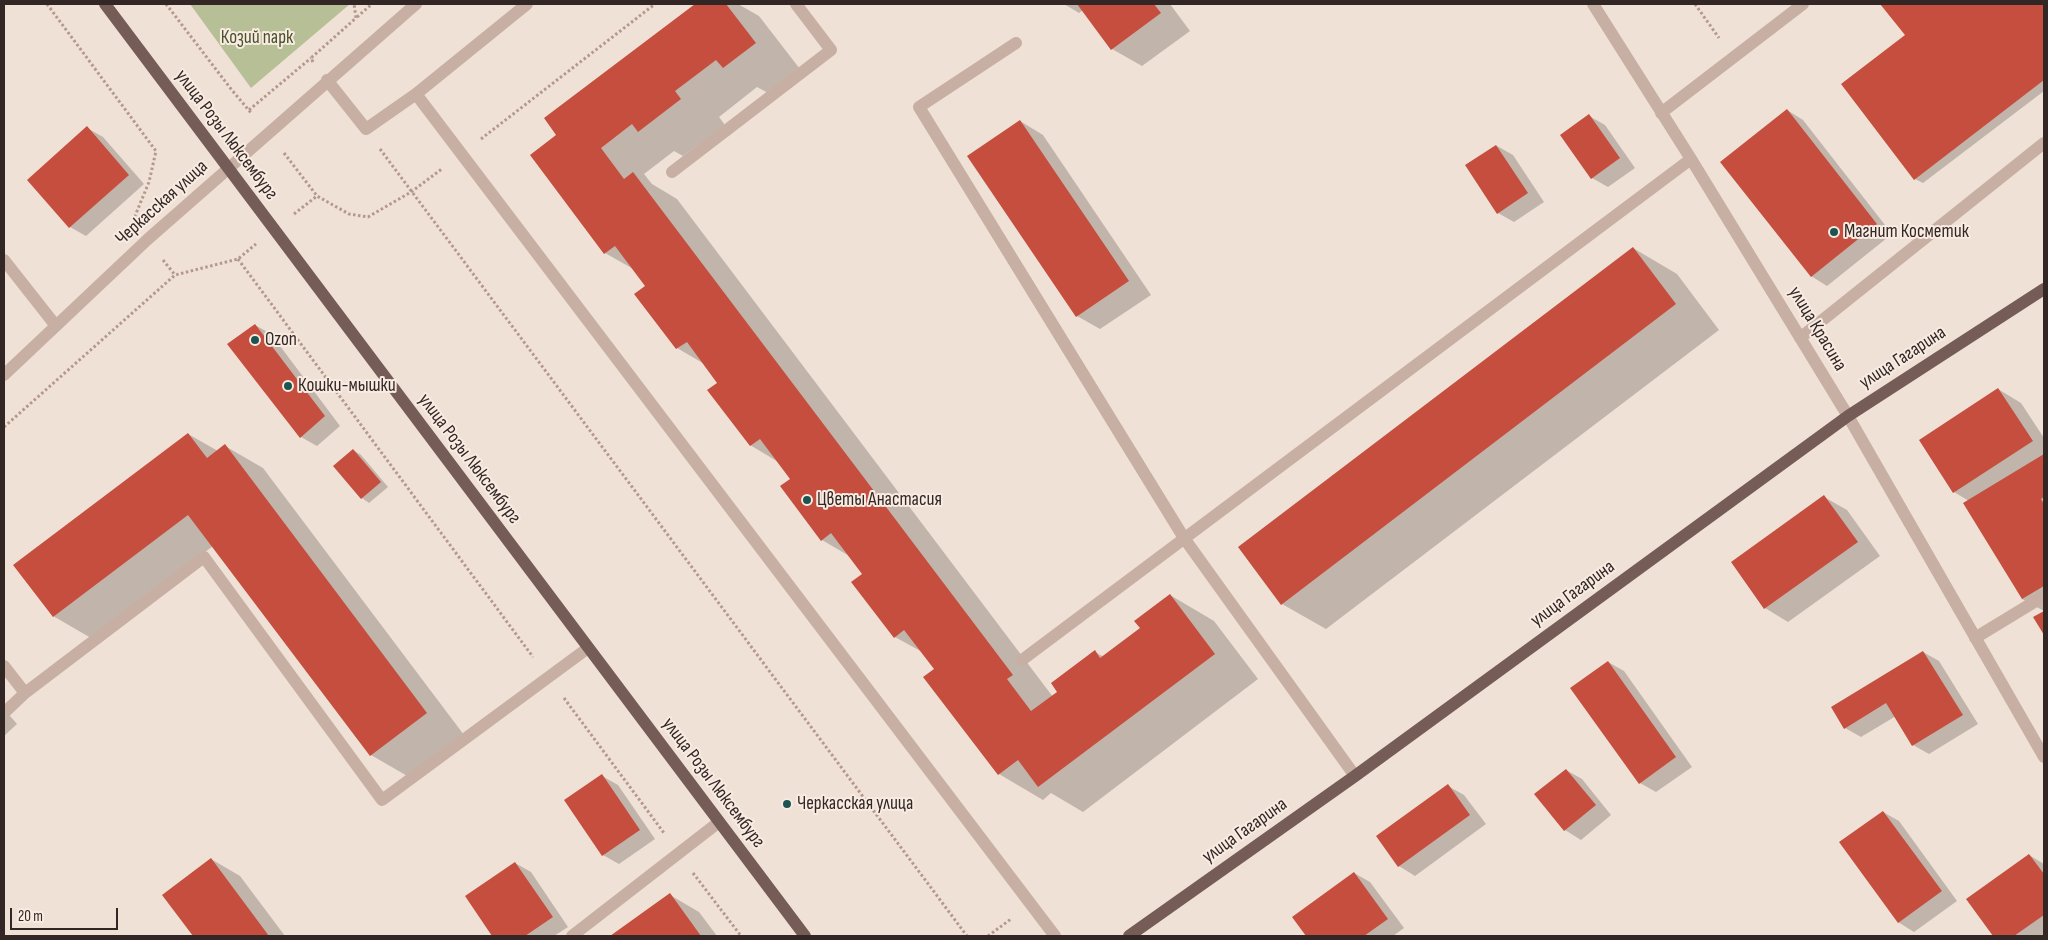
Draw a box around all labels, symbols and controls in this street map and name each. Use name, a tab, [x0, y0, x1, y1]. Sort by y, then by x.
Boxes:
park label: Козий парк	[221, 27, 293, 49]
street label: улица Розы Люксембург	[170, 65, 282, 205]
street label: Черкасская улица	[111, 156, 213, 250]
place label: Магнит Косметик	[1844, 221, 1969, 243]
marker: Магнит Косметик	[1828, 226, 1840, 238]
street label: улица Красина	[1783, 283, 1851, 375]
street label: улица Гагарина	[1856, 322, 1950, 394]
place label: Ozon	[265, 329, 297, 351]
marker: Ozon	[249, 334, 261, 346]
place label: Кошки-мышки	[298, 375, 396, 397]
marker: Кошки-мышки	[282, 380, 294, 392]
street label: улица Розы Люксембург	[413, 389, 525, 529]
place label: Цветы Анастасия	[817, 489, 942, 511]
marker: Цветы Анастасия	[801, 494, 813, 506]
street label: улица Гагарина	[1526, 556, 1620, 632]
street label: улица Розы Люксембург	[657, 713, 769, 853]
place label: Черкасская улица	[797, 793, 913, 815]
street label: улица Гагарина	[1198, 793, 1292, 869]
marker: Черкасская улица	[781, 798, 793, 810]
scale bar	[12, 898, 120, 930]
text: 20 m	[18, 907, 43, 926]

